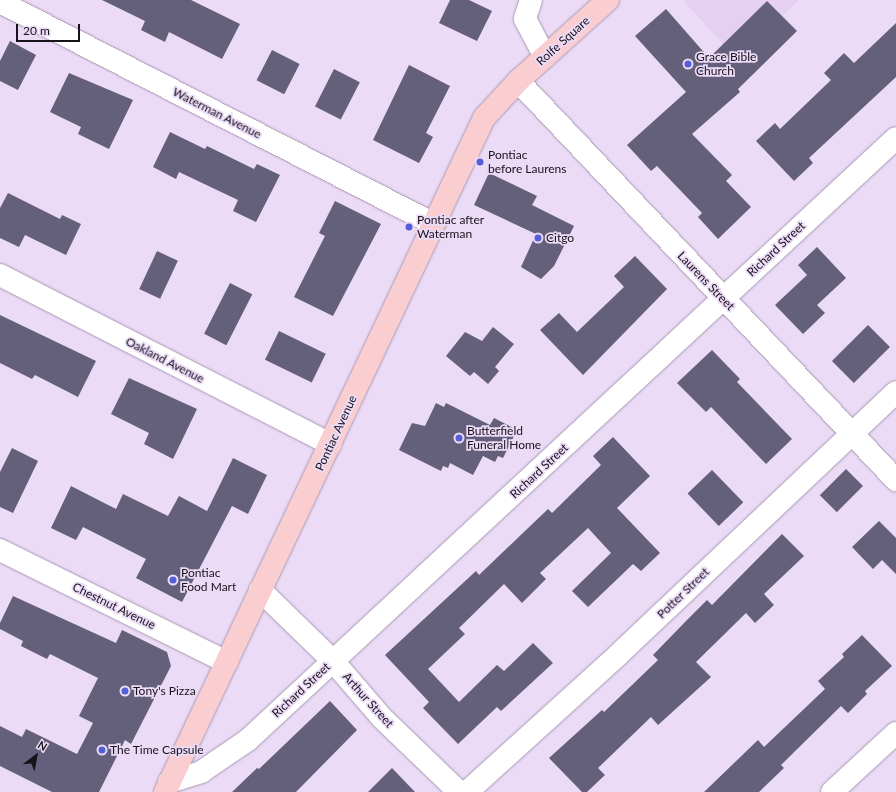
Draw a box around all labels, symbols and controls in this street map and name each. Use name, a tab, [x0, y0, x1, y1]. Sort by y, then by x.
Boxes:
street label: Rolfe Square	[533, 13, 593, 69]
scale bar	[18, 16, 82, 42]
text: 20 m	[23, 23, 50, 38]
place label: Grace Bible Church	[696, 50, 756, 78]
marker: Grace Bible Church	[683, 59, 693, 69]
street label: Waterman Avenue	[170, 84, 264, 142]
place label: Pontiac before Laurens	[488, 148, 567, 176]
marker: Pontiac before Laurens	[475, 157, 485, 167]
place label: Pontiac after Waterman	[417, 213, 484, 241]
street label: Richard Street	[744, 218, 808, 280]
marker: Pontiac after Waterman	[404, 222, 414, 232]
place label: Citgo	[546, 231, 574, 245]
marker: Citgo	[533, 233, 543, 243]
street label: Laurens Street	[674, 249, 738, 313]
street label: Oakland Avenue	[123, 334, 207, 386]
street label: Pontiac Avenue	[312, 393, 360, 473]
place label: Butterfield Funeral Home	[467, 424, 541, 452]
marker: Butterfield Funeral Home	[454, 433, 464, 443]
street label: Richard Street	[507, 440, 571, 502]
street label: Potter Street	[654, 565, 712, 621]
place label: Pontiac Food Mart	[181, 566, 236, 594]
marker: Pontiac Food Mart	[168, 575, 178, 585]
street label: Chestnut Avenue	[70, 580, 158, 632]
street label: Richard Street	[269, 659, 333, 721]
street label: Arthur Street	[340, 669, 396, 731]
place label: Tony's Pizza	[133, 684, 196, 698]
marker: Tony's Pizza	[120, 686, 130, 696]
north arrow	[16, 736, 56, 776]
text: N	[36, 738, 50, 753]
place label: The Time Capsule	[110, 743, 204, 757]
marker: The Time Capsule	[97, 745, 107, 755]

